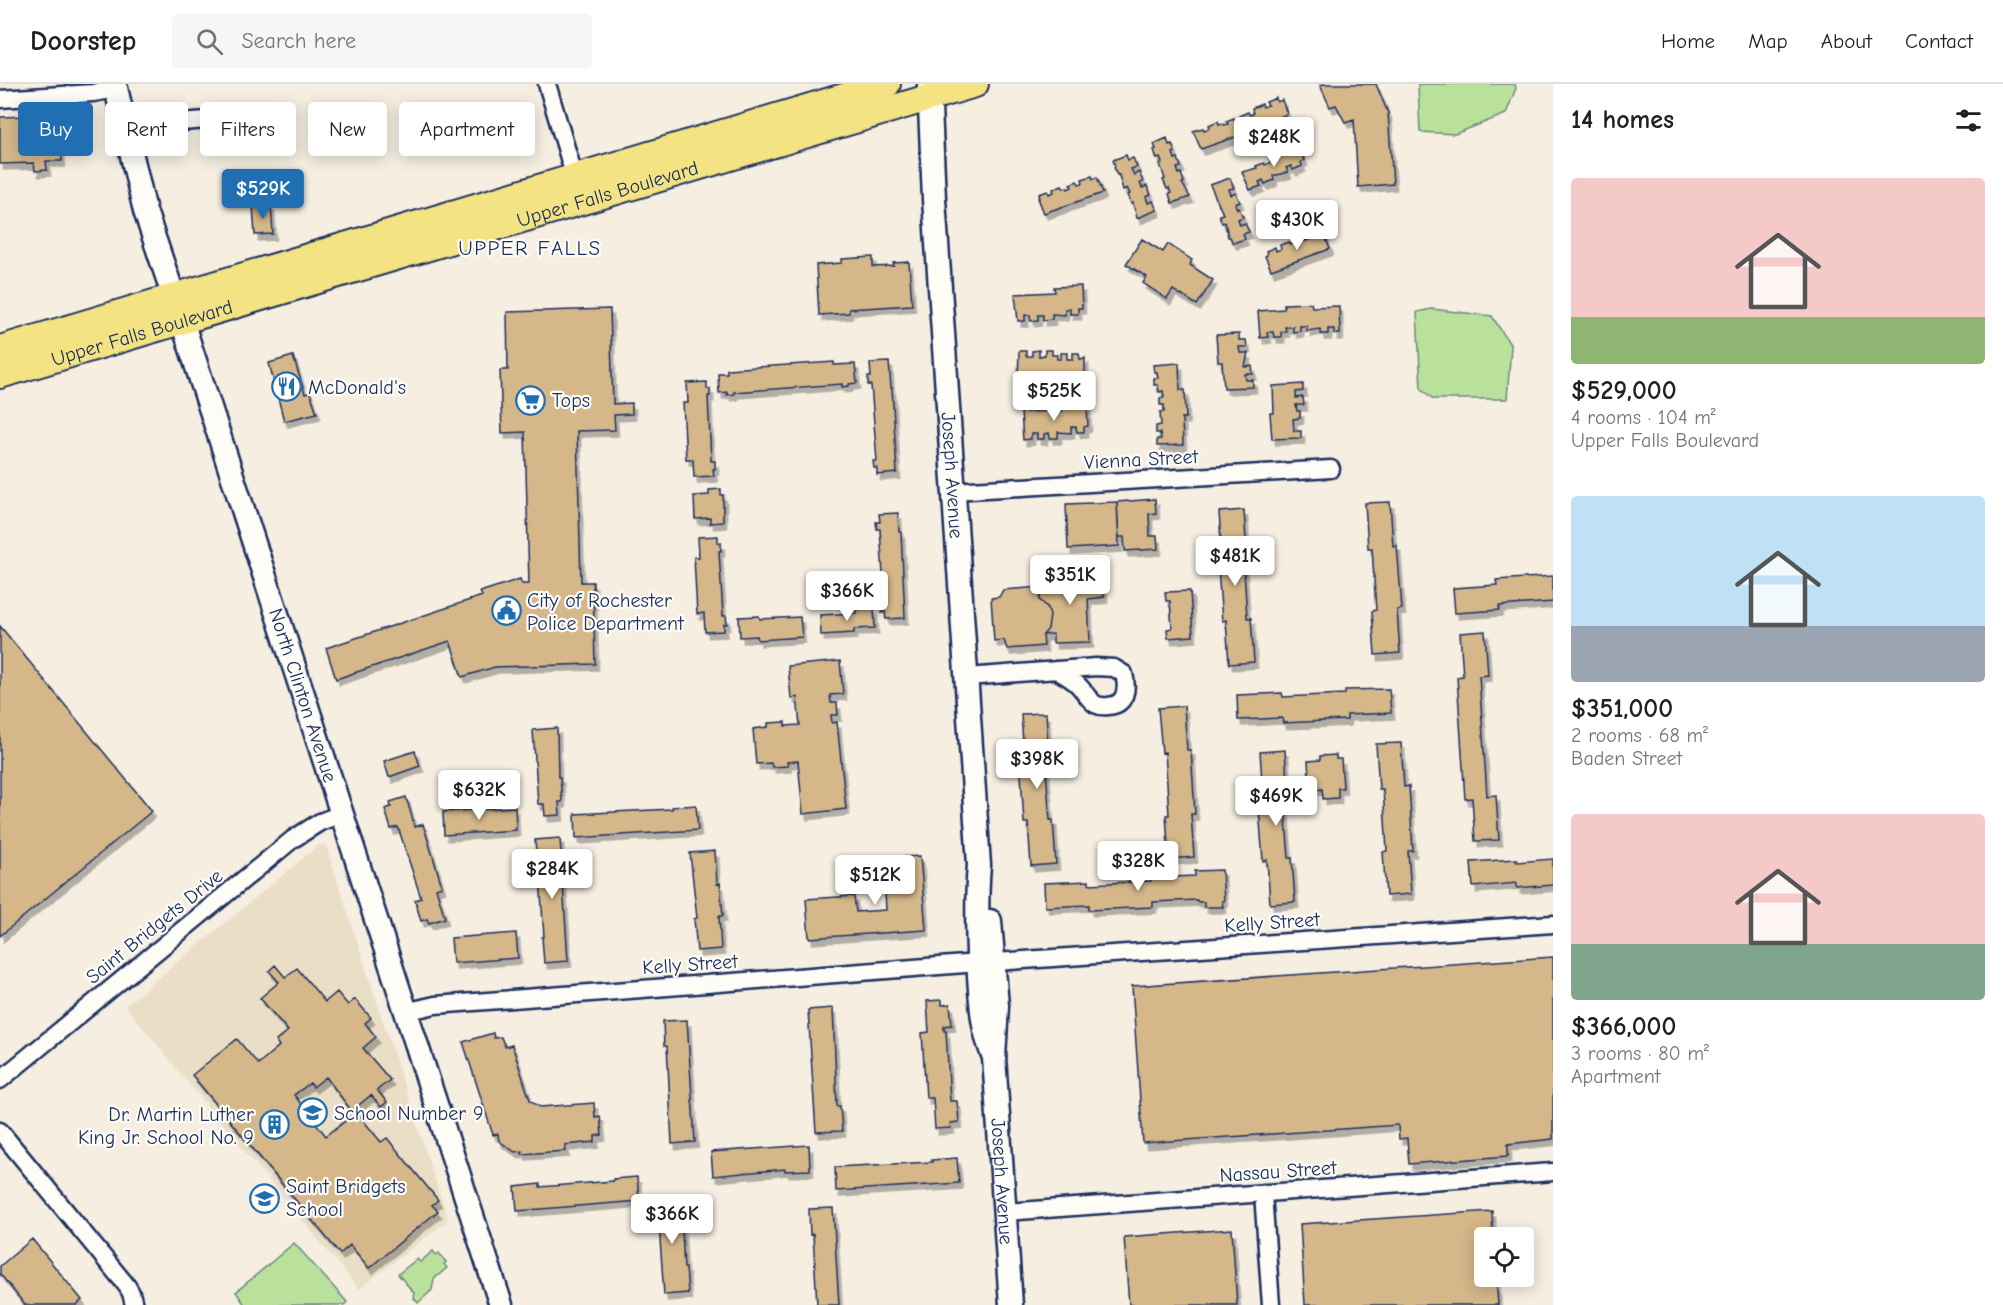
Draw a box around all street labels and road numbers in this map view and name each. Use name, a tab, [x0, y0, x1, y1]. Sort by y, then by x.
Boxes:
street label: Upper Falls Boulevard	[514, 156, 701, 232]
street label: Upper Falls Boulevard	[49, 295, 235, 371]
street label: Joseph Avenue	[936, 411, 968, 539]
street label: Vienna Street	[1083, 445, 1200, 474]
street label: North Clinton Avenue	[264, 606, 342, 785]
street label: Saint Bridgets Drive	[81, 864, 227, 989]
street label: Kelly Street	[1224, 908, 1322, 937]
street label: Kelly Street	[642, 950, 740, 979]
street label: Joseph Avenue	[986, 1117, 1018, 1245]
street label: Nassau Street	[1219, 1156, 1339, 1187]

